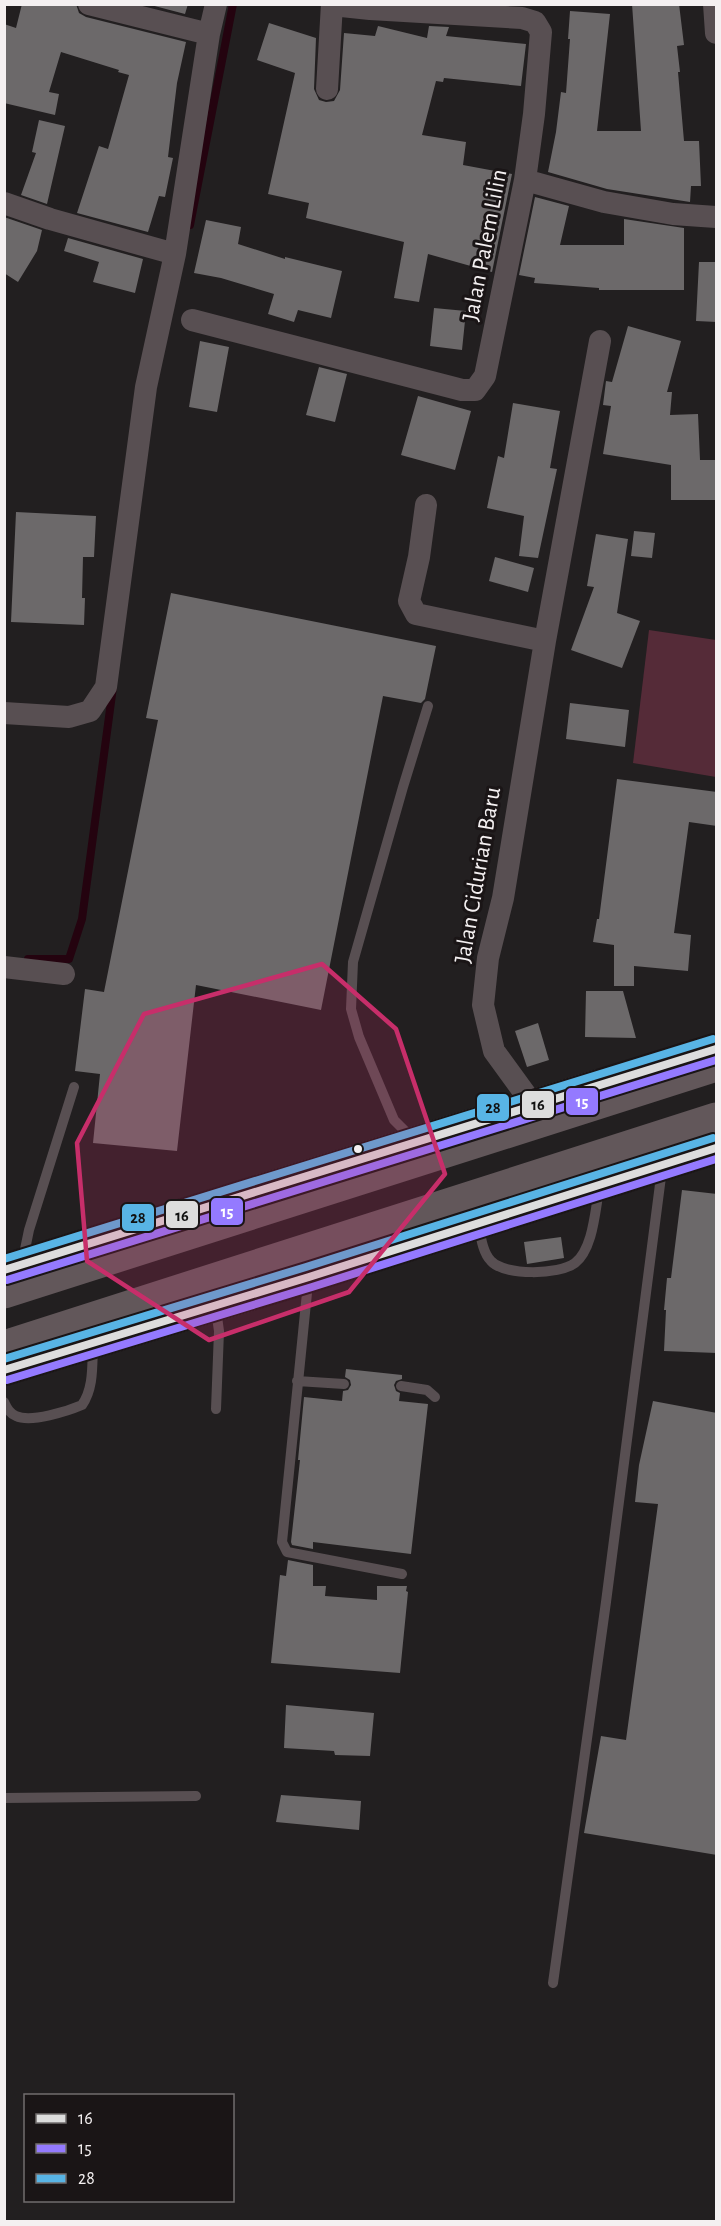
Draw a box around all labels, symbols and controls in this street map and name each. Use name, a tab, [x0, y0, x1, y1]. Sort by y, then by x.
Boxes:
street label: Jalan Palem Lilin	[458, 167, 511, 323]
street label: Jalan Cidurian Baru	[451, 785, 505, 965]
line badge: 15	[565, 1087, 599, 1116]
line badge: 16	[521, 1090, 555, 1119]
line badge: 28	[476, 1093, 510, 1122]
text: 15	[576, 1094, 588, 1110]
text: 16	[531, 1097, 545, 1113]
text: 28	[485, 1100, 501, 1116]
unlabelled marker	[352, 1143, 364, 1155]
line badge: 15	[210, 1197, 244, 1226]
line badge: 16	[165, 1200, 199, 1229]
line badge: 28	[121, 1203, 155, 1232]
text: 15	[221, 1204, 233, 1220]
text: 16	[175, 1208, 189, 1224]
text: 28	[130, 1210, 146, 1226]
legend	[24, 2094, 234, 2202]
text: 16	[78, 2110, 93, 2128]
text: 15	[78, 2140, 92, 2158]
text: 28	[78, 2170, 95, 2188]

